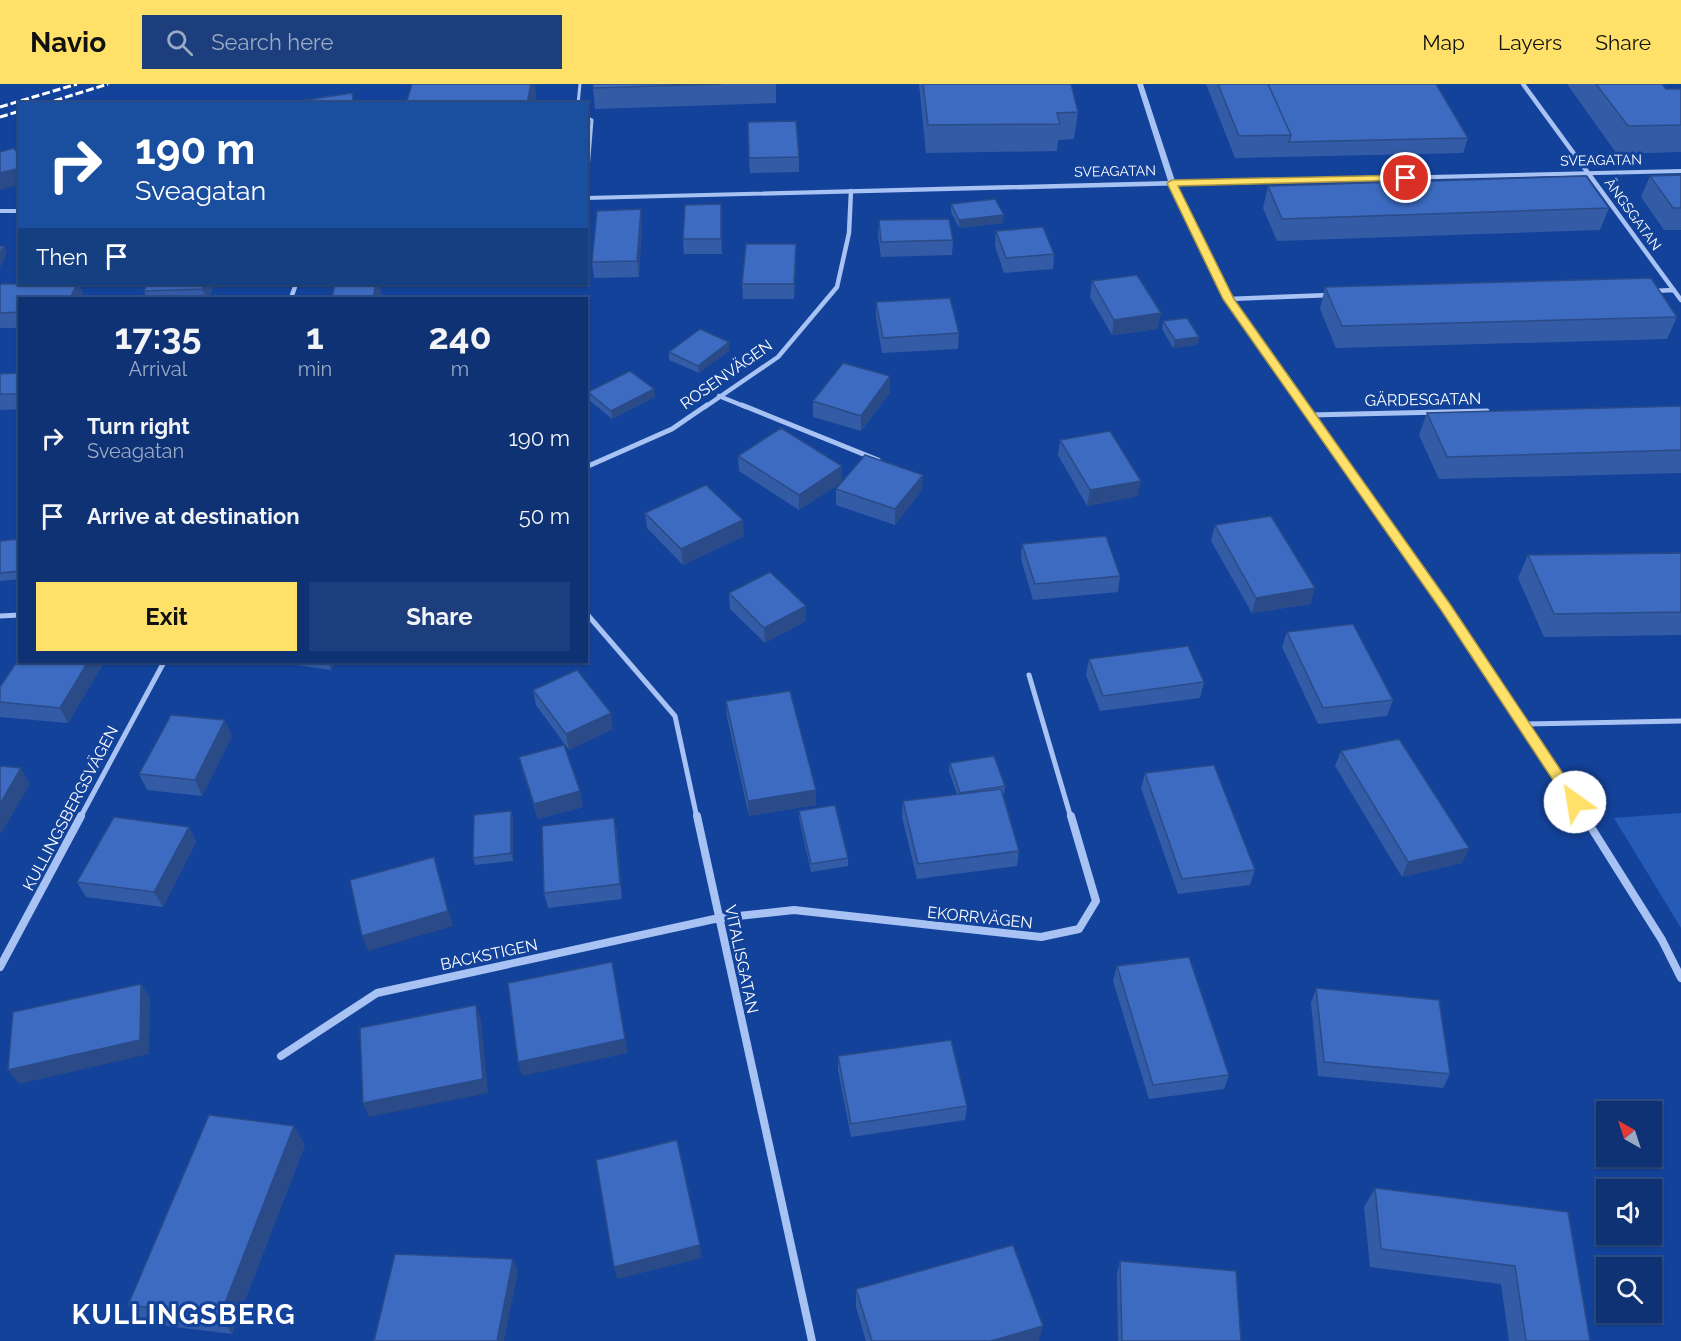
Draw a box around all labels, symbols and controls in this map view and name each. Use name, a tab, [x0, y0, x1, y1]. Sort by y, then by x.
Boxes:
search box	[142, 15, 562, 69]
text: Navio	[30, 26, 106, 59]
icon: search	[163, 26, 196, 59]
text: Search here	[211, 29, 333, 55]
text: Map	[1422, 30, 1465, 55]
text: Layers	[1498, 30, 1562, 55]
text: Share	[1595, 30, 1651, 55]
text: 190 m	[135, 125, 255, 174]
icon: right	[36, 126, 114, 204]
street label: SVEAGATAN	[1560, 151, 1642, 169]
pin	[1380, 152, 1431, 203]
icon: arrive	[1389, 161, 1422, 194]
street label: SVEAGATAN	[1074, 162, 1156, 180]
street label: ÄNGSGATAN	[1601, 174, 1666, 253]
text: Sveagatan	[135, 175, 266, 206]
icon: arrive	[100, 240, 133, 273]
text: Then	[36, 244, 88, 270]
text: 17:35	[114, 315, 201, 357]
text: 1	[306, 315, 324, 357]
text: 240	[429, 315, 492, 357]
street label: ROSENVÄGEN	[676, 335, 776, 413]
text: Arrival	[129, 357, 187, 381]
text: min	[298, 357, 332, 381]
text: m	[451, 357, 469, 381]
street label: GÄRDESGATAN	[1365, 388, 1481, 410]
text: Turn right	[87, 413, 190, 439]
icon: right	[36, 422, 69, 455]
text: 190 m	[508, 425, 570, 451]
text: Sveagatan	[87, 439, 184, 463]
icon: arrive	[36, 500, 69, 533]
text: Arrive at destination	[87, 503, 300, 529]
text: 50 m	[519, 503, 570, 529]
button: Exit	[36, 582, 297, 651]
button: Share	[309, 582, 570, 651]
street label: KULLINGSBERGSVÄGEN	[18, 722, 122, 894]
position arrow	[1543, 770, 1607, 834]
street label: EKORRVÄGEN	[926, 902, 1034, 932]
street label: VITALISGATAN	[721, 903, 762, 1015]
street label: BACKSTIGEN	[439, 935, 540, 974]
north arrow	[1596, 1101, 1662, 1167]
map controls	[1596, 1101, 1662, 1323]
button: sound	[1596, 1179, 1662, 1245]
button: search	[1596, 1257, 1662, 1323]
district label: KULLINGSBERG	[72, 1299, 296, 1330]

